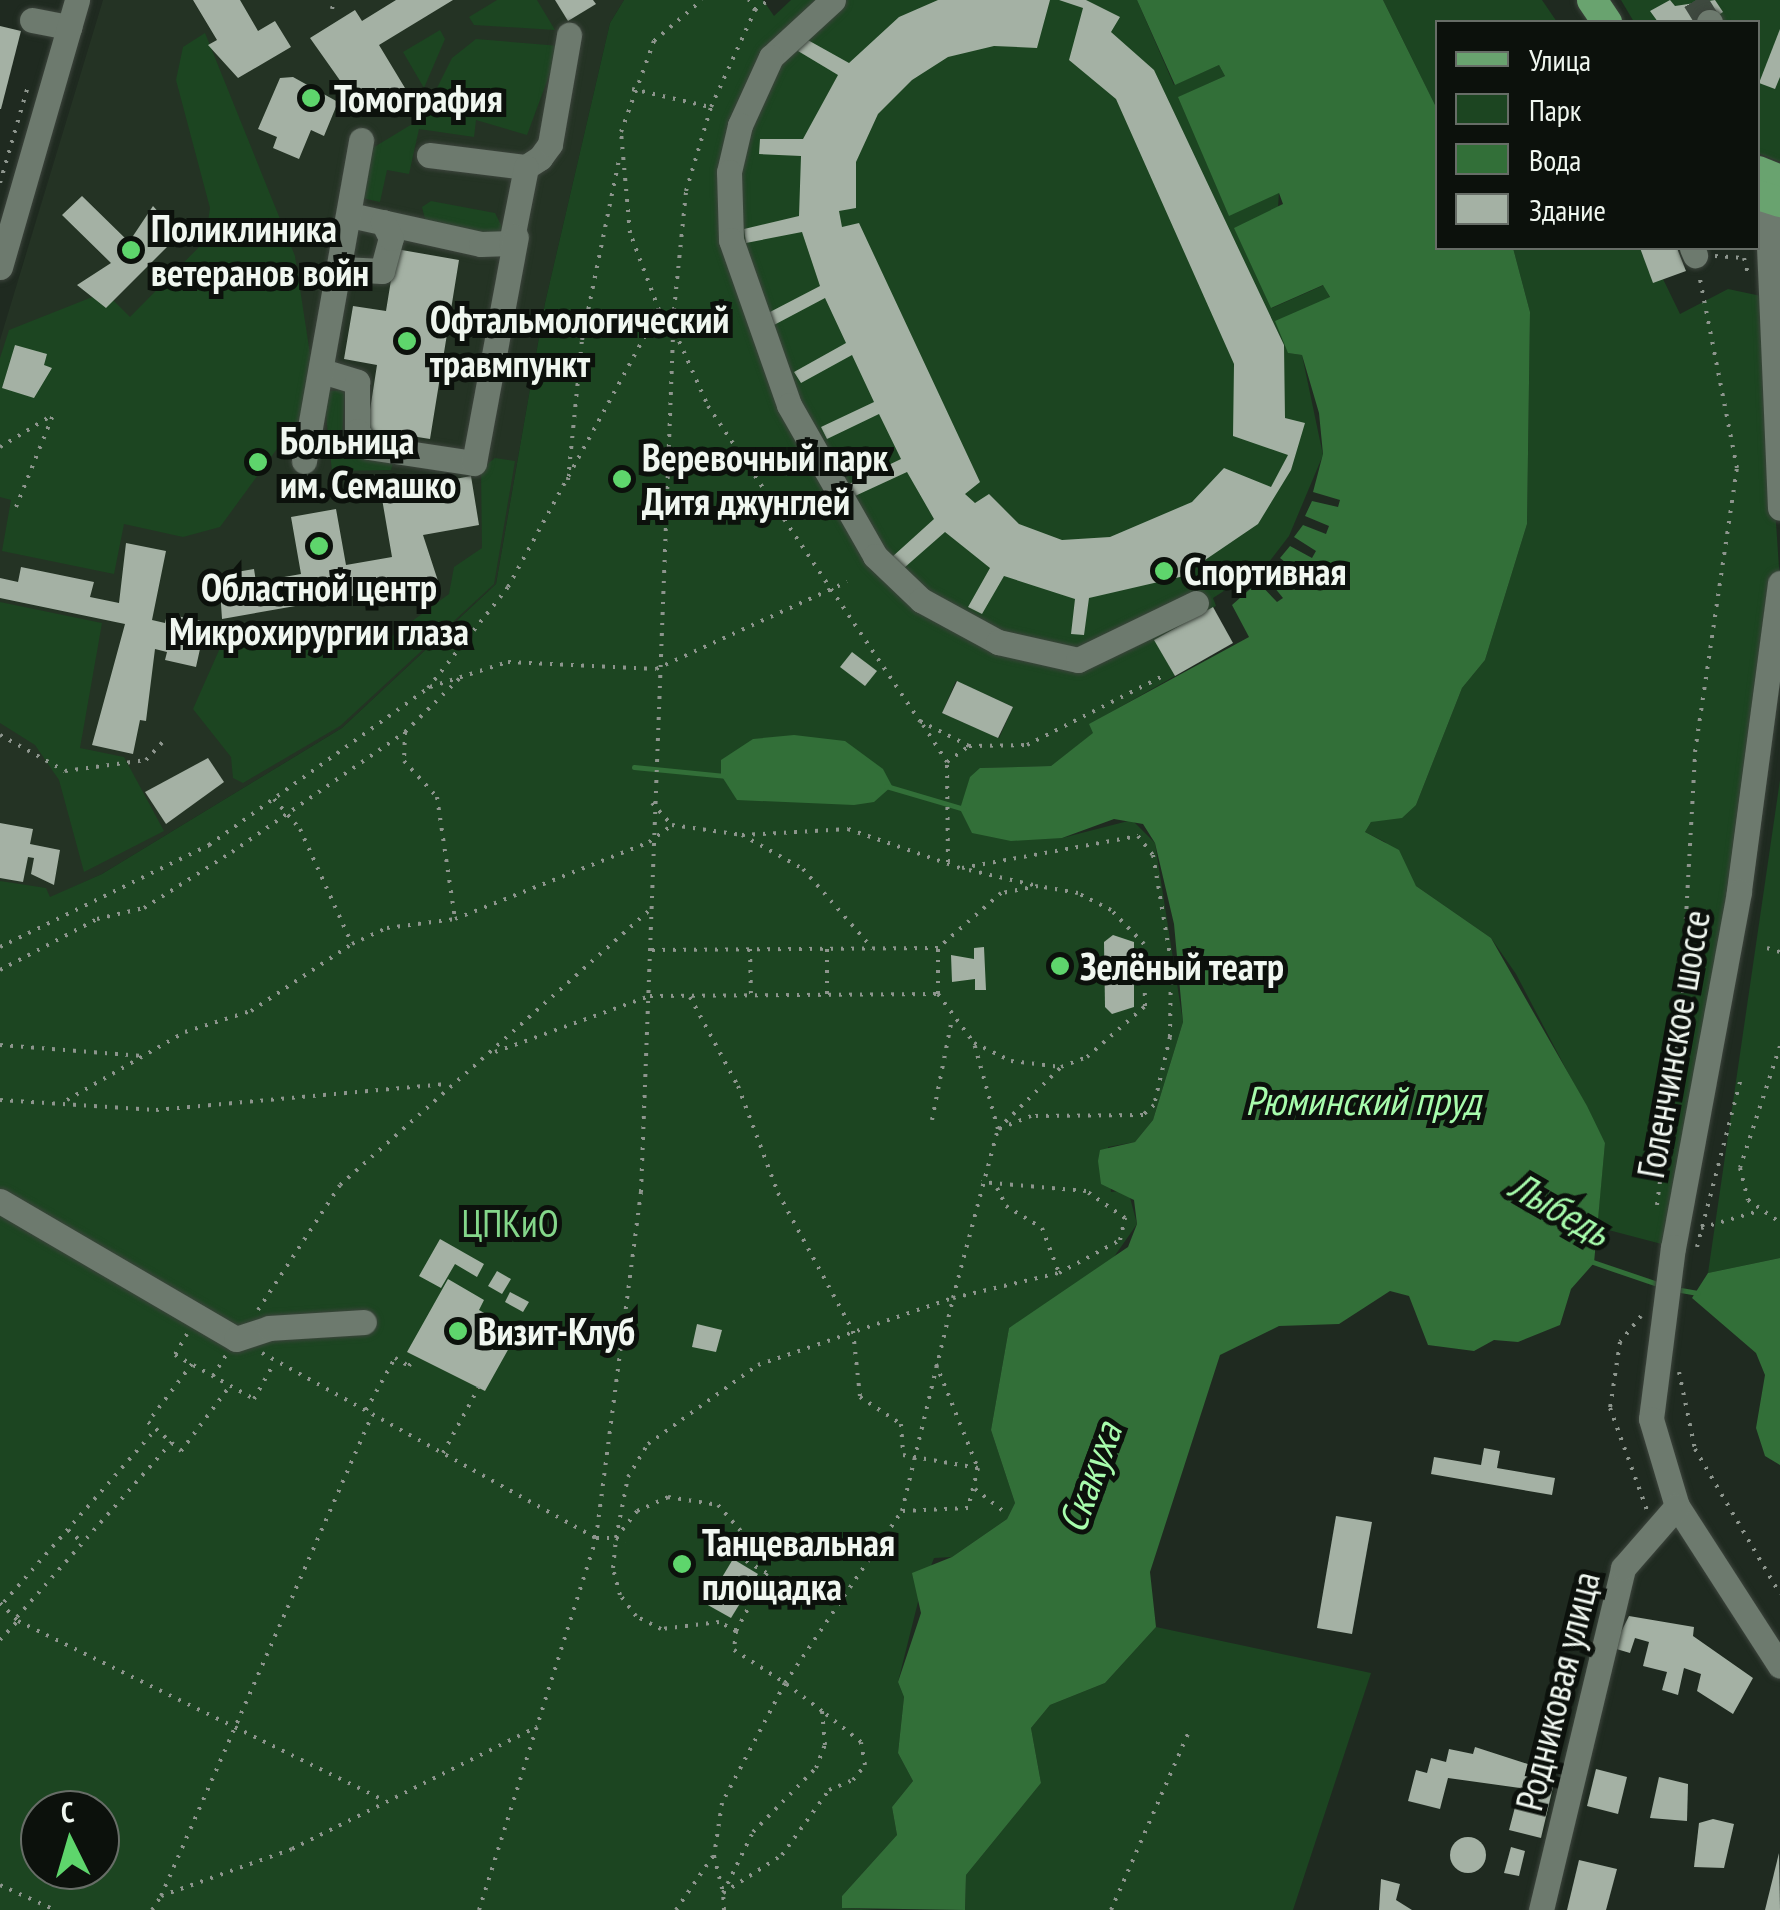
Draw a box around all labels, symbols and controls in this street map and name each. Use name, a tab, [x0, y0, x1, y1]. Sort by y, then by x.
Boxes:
legend	[1435, 20, 1760, 250]
text: Улица	[1529, 40, 1591, 79]
place label: Томография	[334, 75, 503, 121]
marker: Томография	[298, 85, 324, 111]
text: Парк	[1529, 90, 1581, 129]
text: Вода	[1529, 140, 1581, 179]
text: Здание	[1529, 190, 1606, 229]
place label: Поликлиника ветеранов войн	[151, 205, 369, 294]
marker: Поликлиника ветеранов войн	[120, 239, 142, 261]
place label: Офтальмологический травмпункт	[430, 296, 729, 386]
marker: Офтальмологический травмпункт	[394, 328, 420, 354]
place label: Больница им. Семашко	[280, 417, 459, 506]
place label: Веревочный парк Дитя джунглей	[642, 434, 888, 524]
marker: Больница им. Семашко	[245, 449, 271, 475]
marker: Веревочный парк Дитя джунглей	[611, 468, 633, 490]
marker: Областной центр Микрохирургии глаза	[306, 533, 332, 559]
place label: Спортивная	[1184, 548, 1346, 594]
marker: Спортивная	[1153, 560, 1175, 582]
place label: Областной центр Микрохирургии глаза	[169, 564, 469, 654]
street label: Голенчинское шоссе	[1627, 907, 1719, 1181]
place label: Зелёный театр	[1080, 943, 1284, 989]
marker: Зелёный театр	[1049, 955, 1071, 977]
water label: Рюминский пруд	[1245, 1076, 1481, 1124]
water label: Лыбедь	[1501, 1160, 1619, 1256]
park label: ЦПКиО	[461, 1200, 559, 1246]
place label: Визит-Клуб	[478, 1308, 635, 1354]
marker: Визит-Клуб	[447, 1320, 469, 1342]
water label: Скакуха	[1047, 1416, 1131, 1538]
place label: Танцевальная площадка	[702, 1519, 895, 1608]
marker: Танцевальная площадка	[671, 1553, 693, 1575]
street label: Родниковая улица	[1505, 1567, 1609, 1815]
north arrow	[20, 1790, 120, 1890]
text: С	[60, 1793, 75, 1831]

